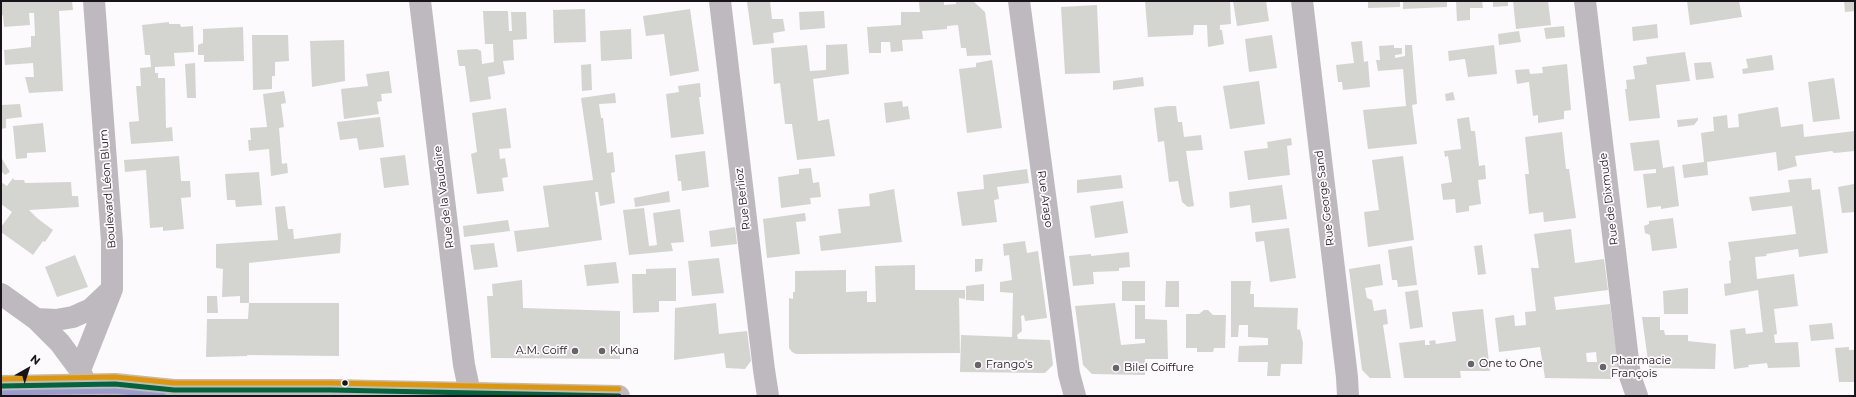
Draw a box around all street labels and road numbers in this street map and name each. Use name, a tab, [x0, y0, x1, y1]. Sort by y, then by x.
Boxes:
street label: Boulevard Léon Blum	[97, 129, 119, 249]
street label: Rue de la Vaudoire	[431, 145, 457, 249]
street label: Rue George Sand	[1313, 149, 1337, 247]
street label: Rue de Dixmude	[1597, 152, 1621, 246]
street label: Rue Berlioz	[733, 167, 753, 231]
street label: Rue Arago	[1034, 170, 1056, 228]

